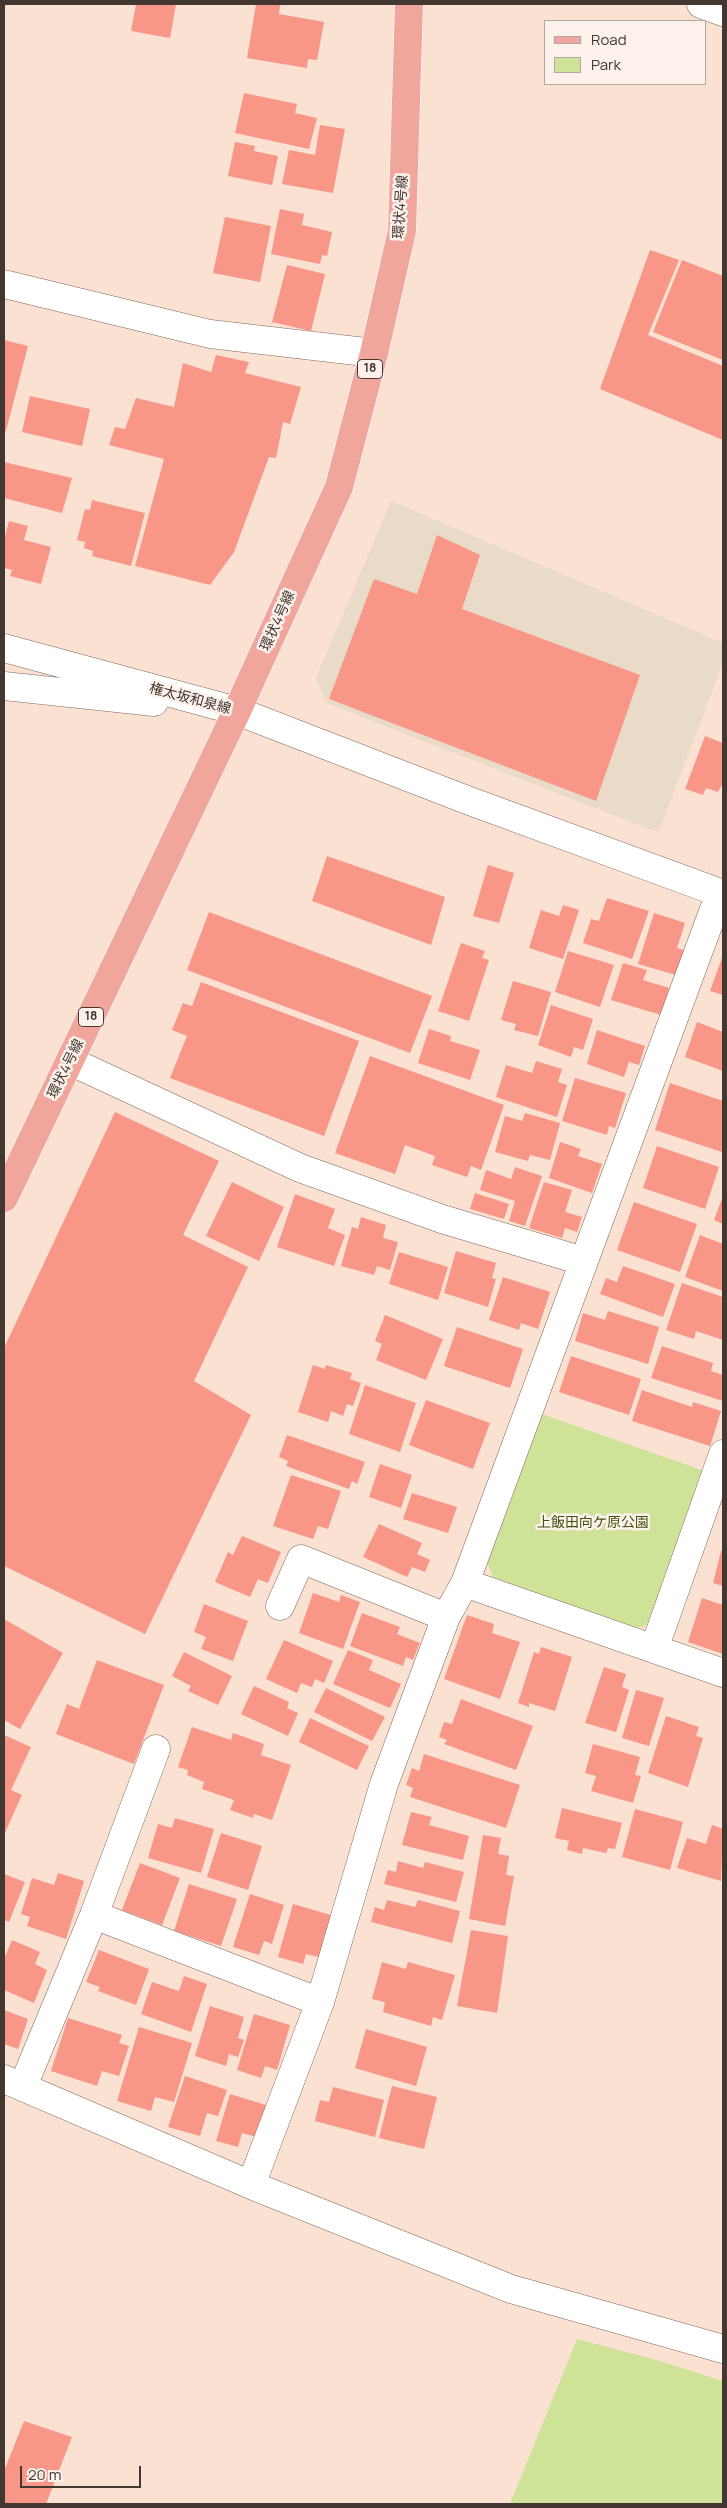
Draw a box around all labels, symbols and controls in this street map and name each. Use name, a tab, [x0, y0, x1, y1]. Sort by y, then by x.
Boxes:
legend	[544, 20, 707, 85]
text: Road	[591, 29, 627, 50]
text: Park	[591, 54, 621, 75]
street label: 環状4号線	[390, 174, 412, 240]
road number: 18	[358, 359, 382, 378]
street label: 環状4号線	[257, 588, 299, 654]
street label: 権太坂和泉線	[147, 680, 233, 718]
road number: 18	[78, 1008, 104, 1026]
street label: 環状4号線	[44, 1036, 88, 1102]
park label: 上飯田向ケ原公園	[537, 1515, 649, 1531]
scale bar	[22, 2456, 144, 2488]
text: 20 m	[28, 2464, 61, 2485]

